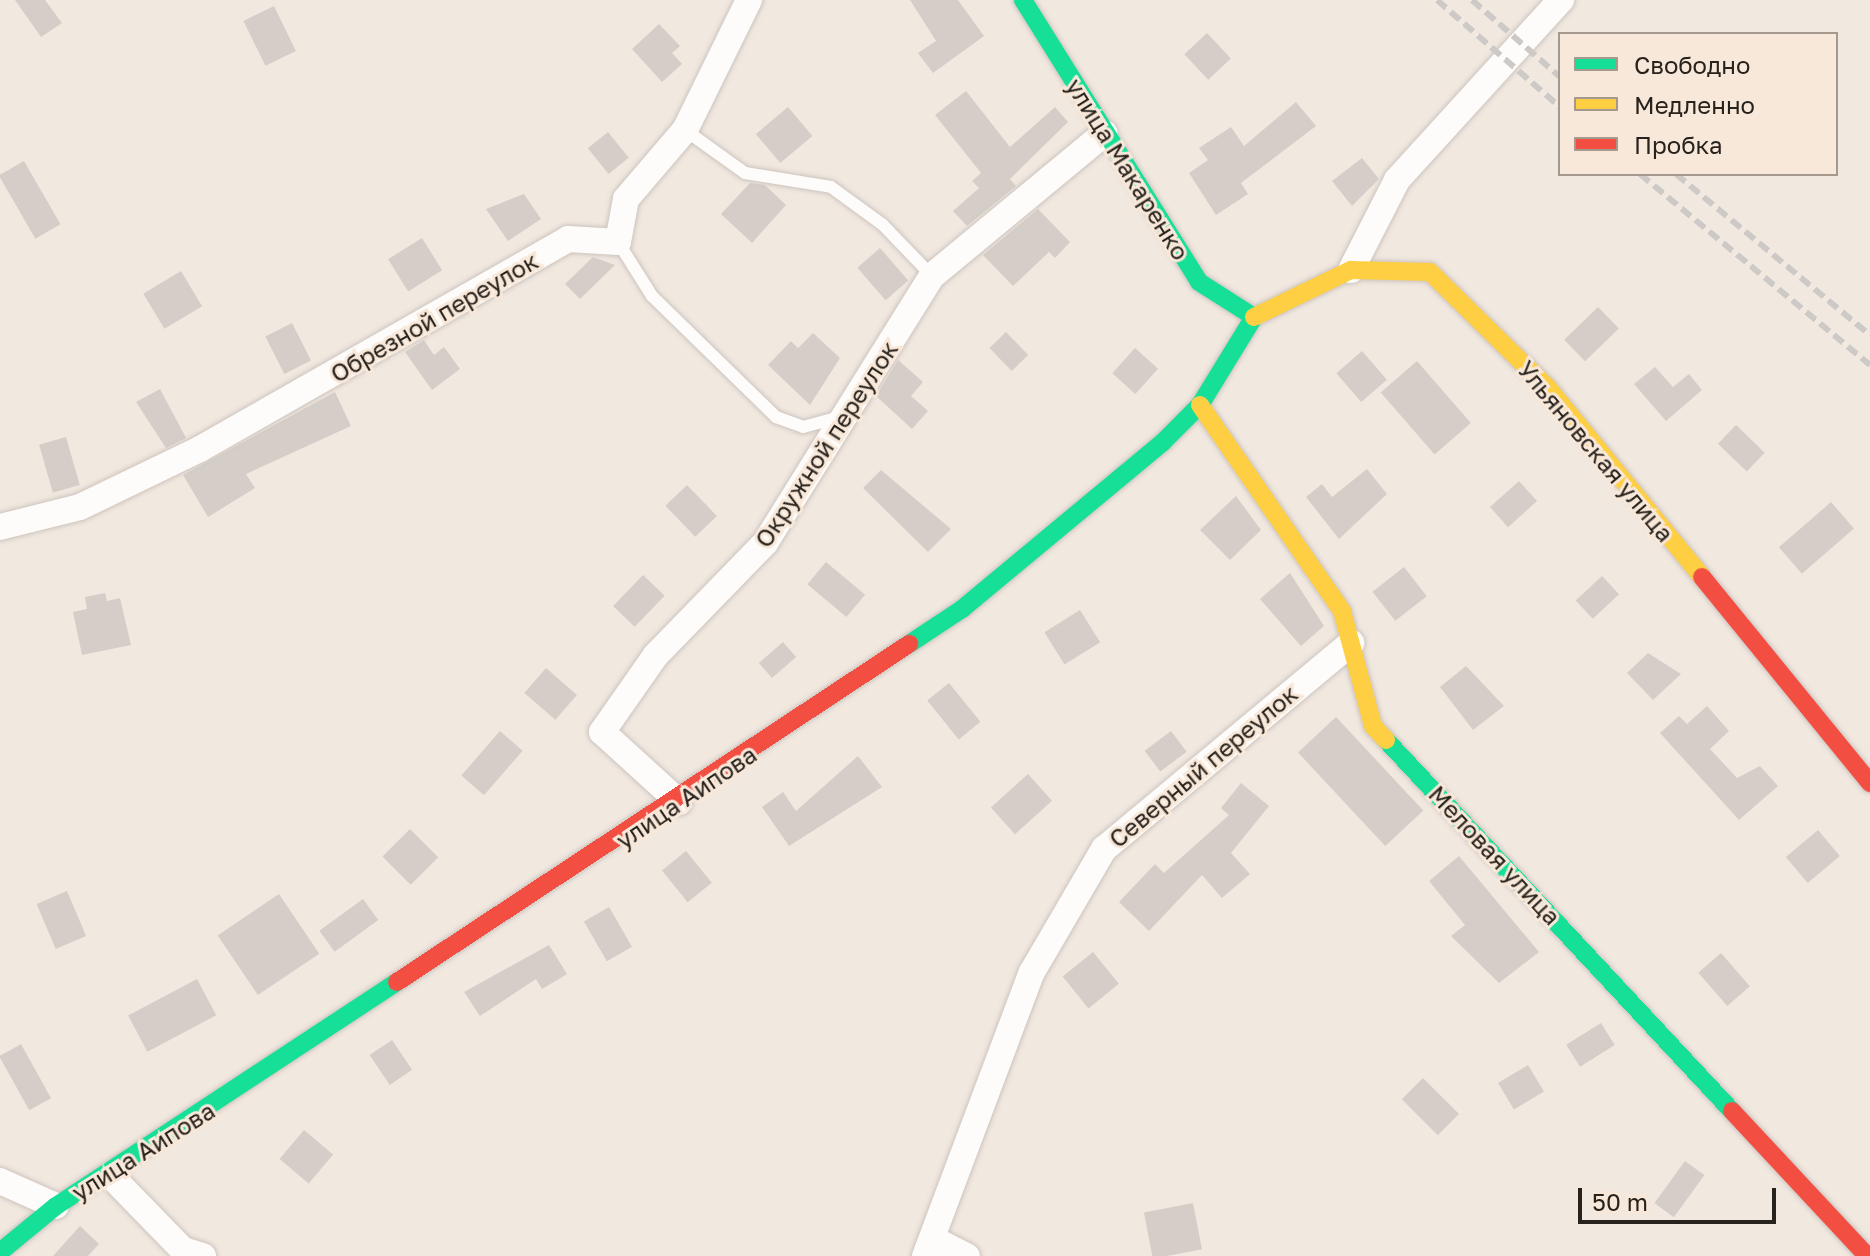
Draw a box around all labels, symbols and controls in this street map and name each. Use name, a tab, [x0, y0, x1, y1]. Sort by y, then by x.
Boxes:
legend	[1558, 32, 1838, 176]
text: Свободно	[1634, 50, 1750, 79]
street label: улица Макаренко	[1060, 73, 1196, 265]
text: Медленно	[1634, 90, 1755, 119]
text: Пробка	[1634, 130, 1723, 159]
street label: Обрезной переулок	[325, 246, 543, 388]
street label: Окружной переулок	[749, 335, 903, 553]
street label: Ульяновская улица	[1512, 355, 1680, 547]
street label: Северный переулок	[1103, 679, 1303, 853]
street label: улица Аипова	[610, 739, 762, 855]
street label: Меловая улица	[1423, 779, 1567, 931]
street label: улица Аипова	[66, 1096, 220, 1206]
scale bar	[1582, 1172, 1780, 1222]
text: 50 m	[1592, 1187, 1648, 1216]

